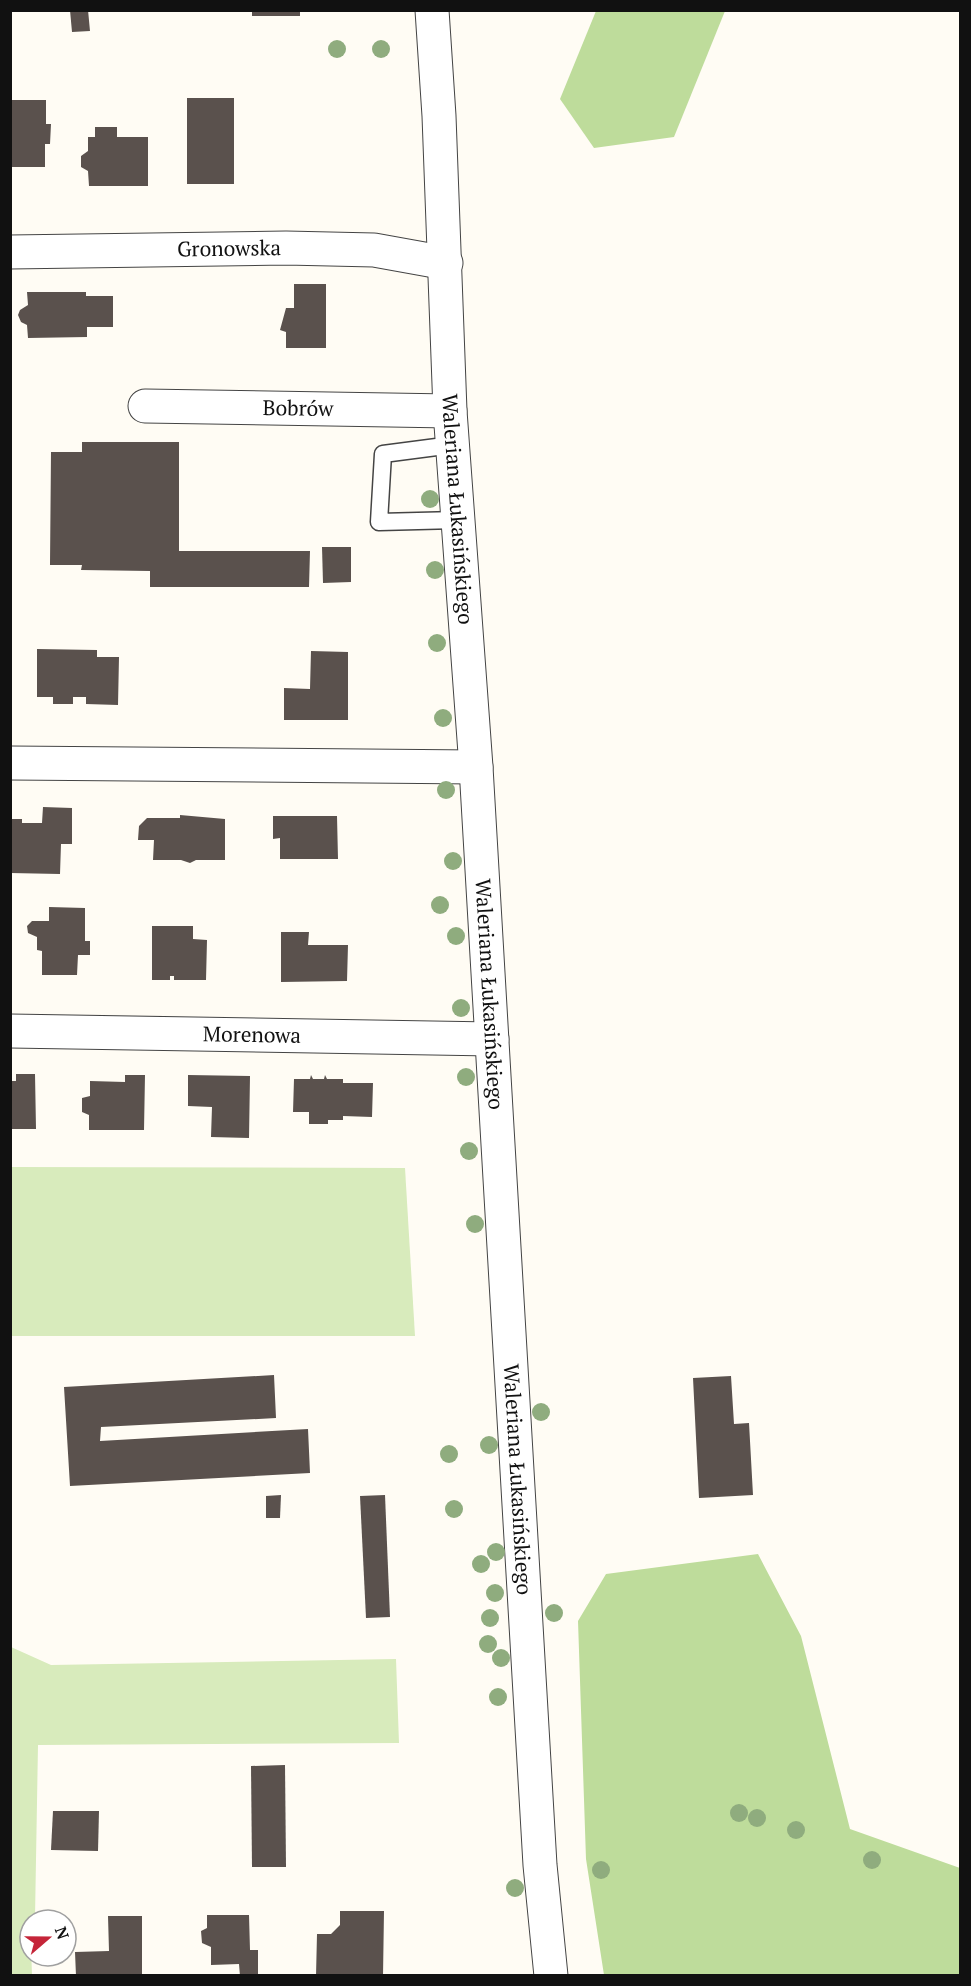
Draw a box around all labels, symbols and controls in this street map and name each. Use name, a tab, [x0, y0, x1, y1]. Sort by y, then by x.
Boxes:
street label: Gronowska	[177, 233, 281, 263]
street label: Bobrów	[262, 393, 334, 422]
street label: Waleriana Łukasińskiego	[436, 393, 481, 626]
street label: Waleriana Łukasińskiego	[470, 878, 511, 1111]
street label: Morenowa	[203, 1019, 302, 1049]
street label: Waleriana Łukasińskiego	[498, 1363, 539, 1596]
north arrow	[18, 1908, 78, 1968]
text: N	[50, 1923, 75, 1942]

